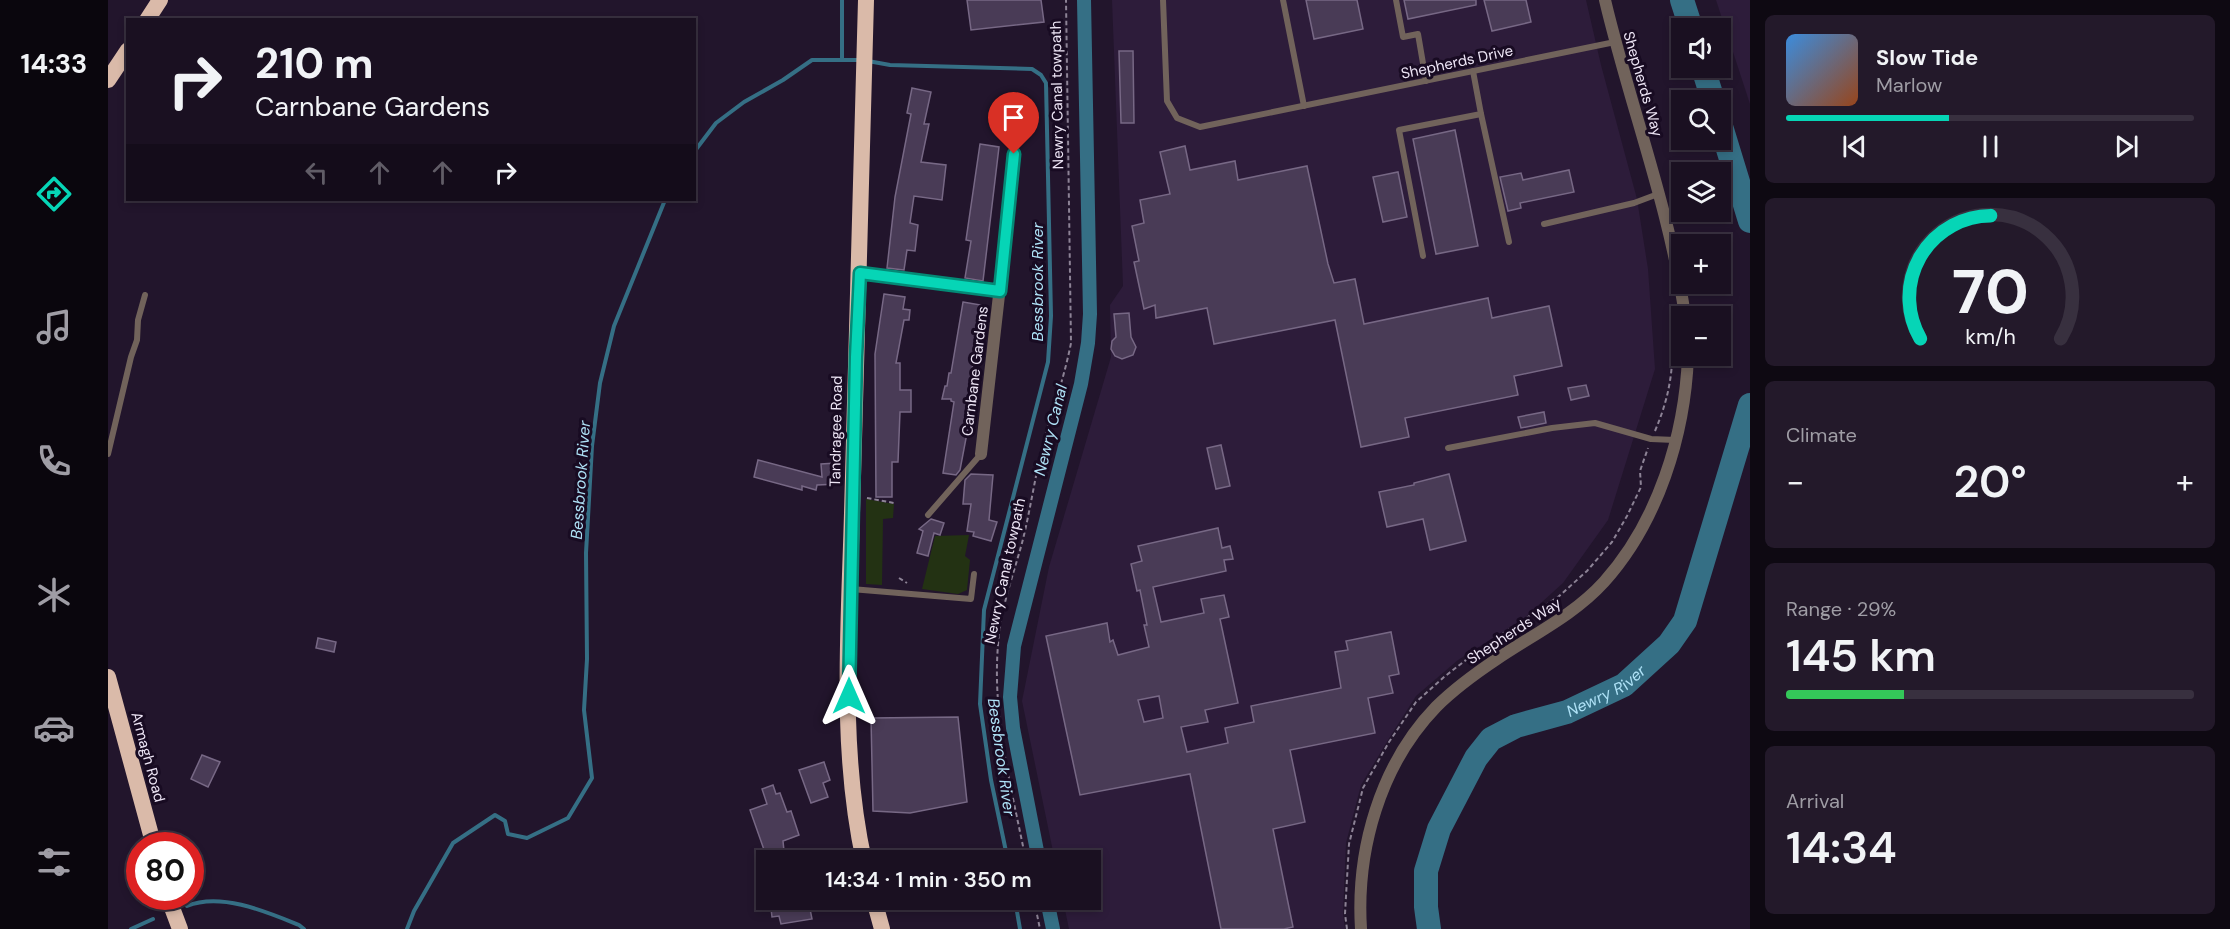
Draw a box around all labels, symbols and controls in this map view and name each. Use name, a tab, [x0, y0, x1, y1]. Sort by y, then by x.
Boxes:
map controls	[1671, 18, 1731, 366]
button: sound	[1671, 18, 1731, 78]
street label: Newry Canal towpath	[1046, 21, 1068, 169]
street label: Shepherds Way	[1618, 29, 1668, 140]
text: 210 m	[255, 36, 373, 91]
street label: Shepherds Drive	[1399, 40, 1515, 84]
icon: right	[156, 42, 234, 120]
text: Slow Tide	[1876, 43, 1978, 72]
text: 14:33	[21, 46, 87, 81]
text: Marlow	[1876, 72, 1942, 98]
text: Carnbane Gardens	[255, 89, 490, 124]
button: search	[1671, 90, 1731, 150]
pin	[988, 92, 1039, 154]
icon: arrive	[997, 101, 1030, 134]
icon: previous	[1838, 130, 1871, 163]
icon: pause	[1974, 130, 2007, 163]
icon: next	[2110, 130, 2143, 163]
icon: left	[300, 156, 333, 189]
icon: ahead	[363, 156, 396, 189]
icon: ahead	[426, 156, 459, 189]
icon: right	[489, 156, 522, 189]
button: layers	[1671, 162, 1731, 222]
icon: directions	[33, 173, 75, 215]
water label: Bessbrook River	[1027, 221, 1048, 342]
button: +	[1671, 234, 1731, 294]
text: 70	[1951, 251, 2029, 332]
street label: Carnbane Gardens	[957, 305, 993, 437]
icon: music	[33, 306, 75, 348]
button: −	[1671, 306, 1731, 366]
text: km/h	[1965, 323, 2015, 351]
street label: Tandragee Road	[825, 375, 847, 487]
water label: Newry Canal	[1029, 382, 1072, 478]
water label: Bessbrook River	[566, 419, 595, 540]
text: Climate	[1786, 422, 1857, 448]
icon: phone	[33, 440, 75, 482]
text: 20°	[1953, 452, 2027, 511]
text: −	[1786, 460, 1804, 503]
text: +	[2176, 460, 2194, 503]
street label: Newry Canal towpath	[980, 496, 1030, 646]
icon: climate	[33, 574, 75, 616]
street label: Shepherds Way	[1463, 593, 1566, 669]
text: Range · 29%	[1786, 596, 1896, 622]
text: 145 km	[1786, 626, 1936, 685]
water label: Newry River	[1563, 660, 1651, 722]
position arrow	[817, 664, 881, 728]
water label: Bessbrook River	[983, 697, 1020, 819]
icon: car	[33, 707, 75, 749]
street label: Armagh Road	[126, 710, 170, 804]
text: Arrival	[1786, 788, 1844, 814]
text: 14:34	[1786, 818, 1897, 877]
speed limit sign: 80	[126, 832, 204, 910]
icon: filters	[33, 841, 75, 883]
text: 14:34 · 1 min · 350 m	[825, 865, 1032, 894]

